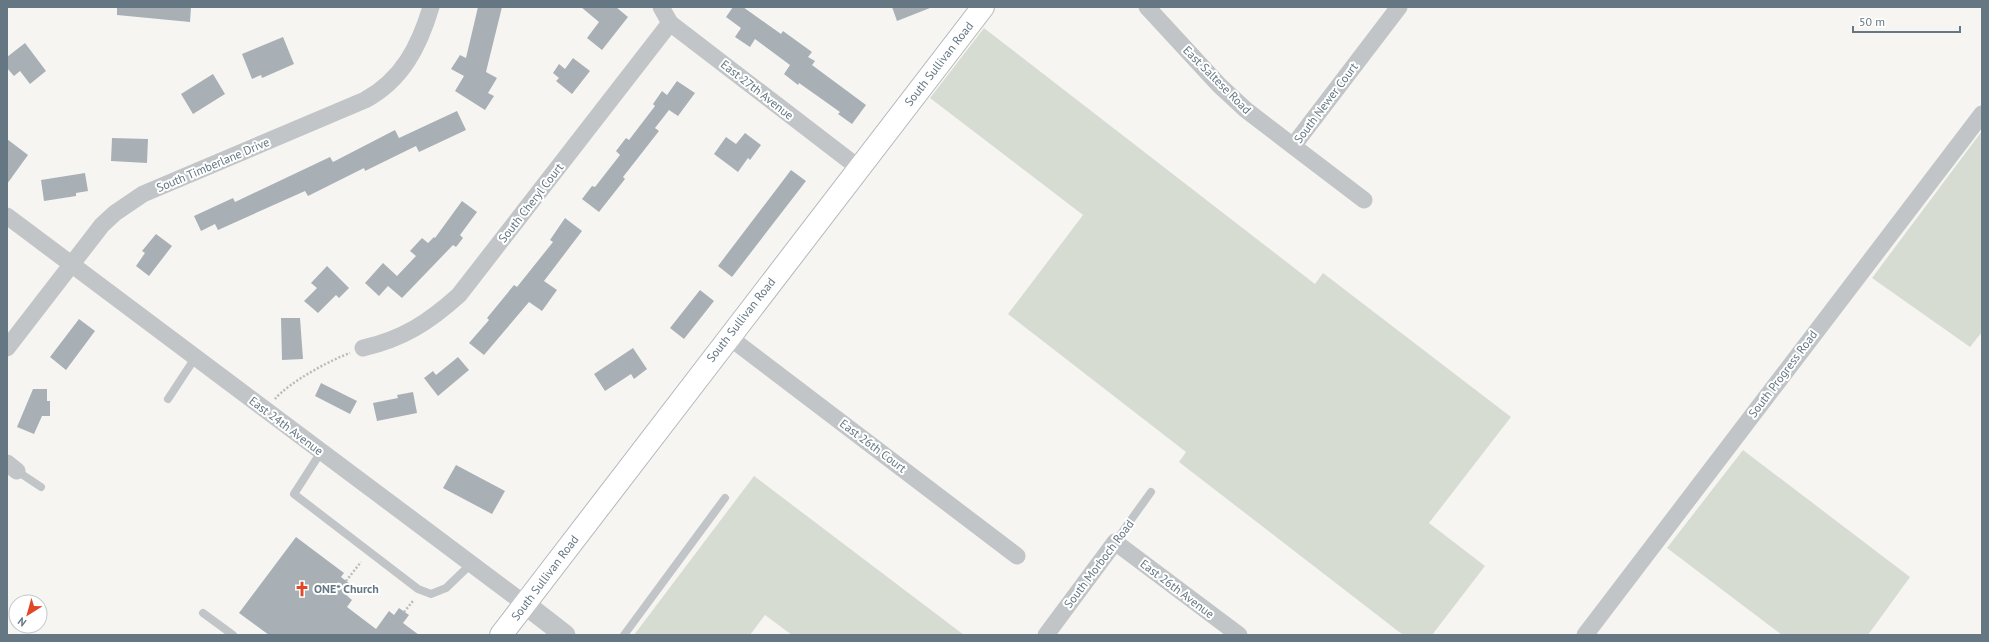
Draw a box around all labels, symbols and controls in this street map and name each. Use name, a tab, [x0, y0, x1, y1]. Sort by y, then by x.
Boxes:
scale bar	[1853, 8, 1960, 34]
text: 50 m	[1859, 14, 1885, 29]
street label: South Sullivan Road	[901, 18, 976, 109]
street label: East Saltese Road	[1180, 42, 1255, 117]
street label: East 27th Avenue	[718, 56, 797, 123]
street label: South Newer Court	[1290, 59, 1361, 146]
street label: South Timberlane Drive	[154, 134, 272, 195]
street label: South Cheryl Court	[495, 160, 566, 245]
street label: South Sullivan Road	[703, 274, 778, 365]
street label: South Progress Road	[1745, 327, 1820, 420]
street label: East 24th Avenue	[246, 393, 326, 458]
street label: East 26th Court	[837, 416, 910, 476]
street label: South Morboch Road	[1061, 517, 1137, 611]
street label: South Sullivan Road	[508, 532, 582, 623]
street label: East 26th Avenue	[1137, 556, 1217, 621]
church icon: ONE* Church	[293, 580, 311, 598]
place label: ONE* Church	[314, 581, 379, 596]
north arrow	[8, 594, 48, 634]
text: N	[15, 614, 29, 630]

